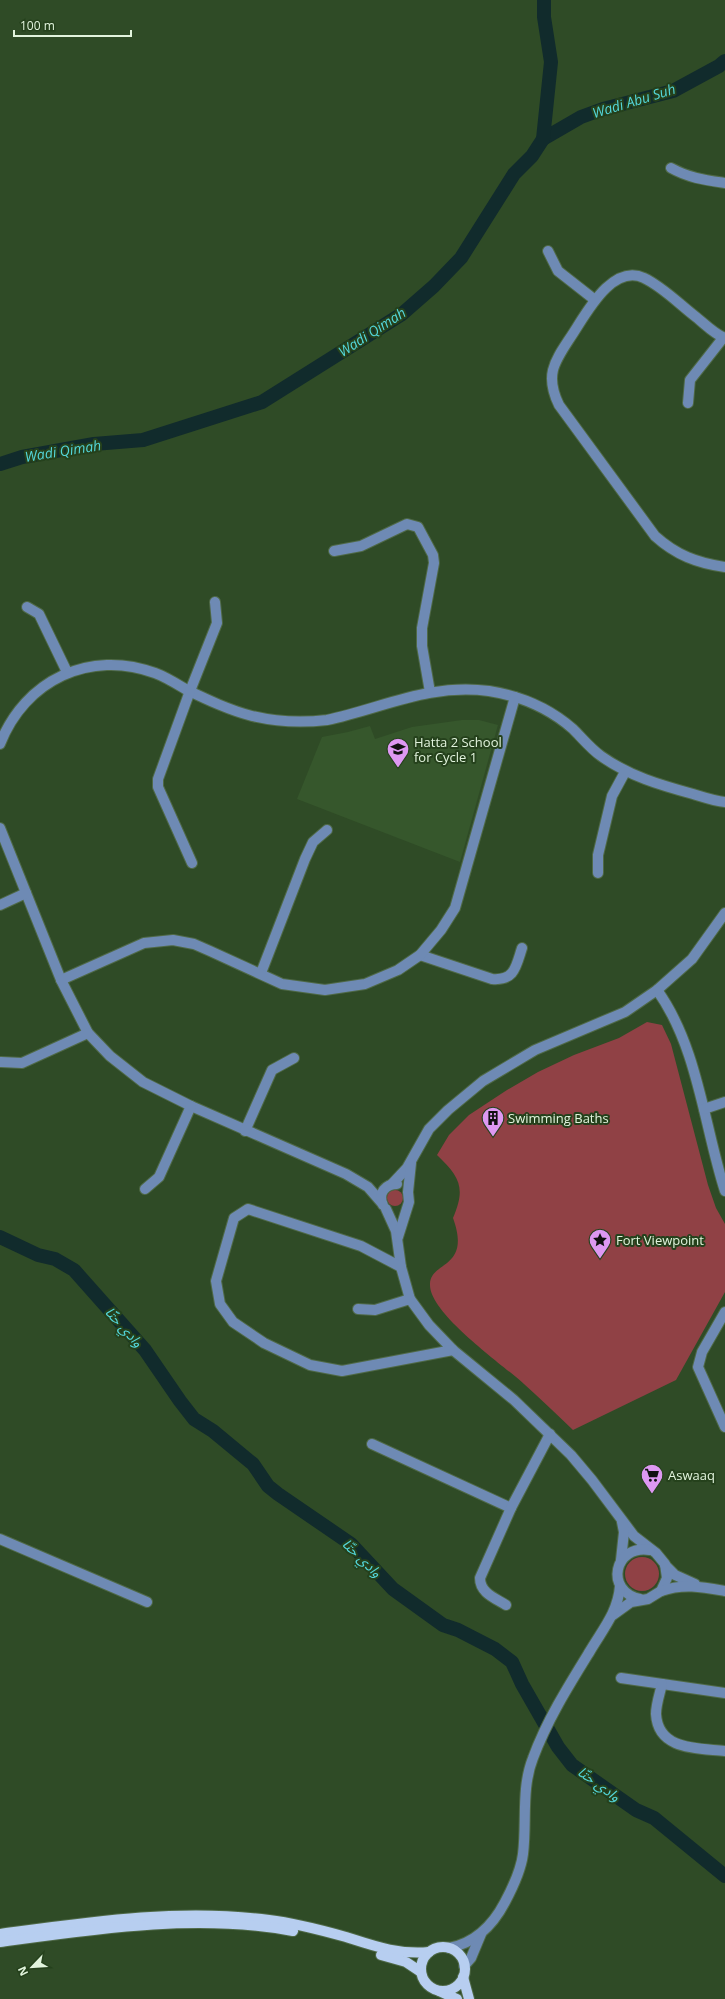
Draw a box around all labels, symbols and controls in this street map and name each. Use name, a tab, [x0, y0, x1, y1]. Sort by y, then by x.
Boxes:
scale bar	[14, 12, 131, 38]
text: 100 m	[20, 17, 55, 34]
water label: Wadi Abu Suh	[590, 79, 678, 122]
water label: Wadi Qimah	[334, 303, 409, 360]
water label: Wadi Qimah	[23, 435, 102, 466]
place label: Hatta 2 School for Cycle 1	[414, 733, 502, 766]
school or university icon: Hatta 2 School for Cycle 1	[385, 736, 411, 769]
building icon: Swimming Baths	[480, 1105, 506, 1138]
place label: Swimming Baths	[508, 1109, 609, 1127]
place icon: Fort Viewpoint	[587, 1227, 613, 1260]
place label: Fort Viewpoint	[616, 1231, 704, 1249]
water label: وادي حتّا	[100, 1302, 148, 1352]
supermarket icon: Aswaaq	[639, 1462, 665, 1495]
place label: Aswaaq	[668, 1466, 715, 1484]
water label: وادي حتّا	[337, 1534, 386, 1583]
water label: وادي حتّا	[573, 1762, 624, 1807]
north arrow	[12, 1947, 52, 1987]
text: N	[14, 1964, 31, 1979]

